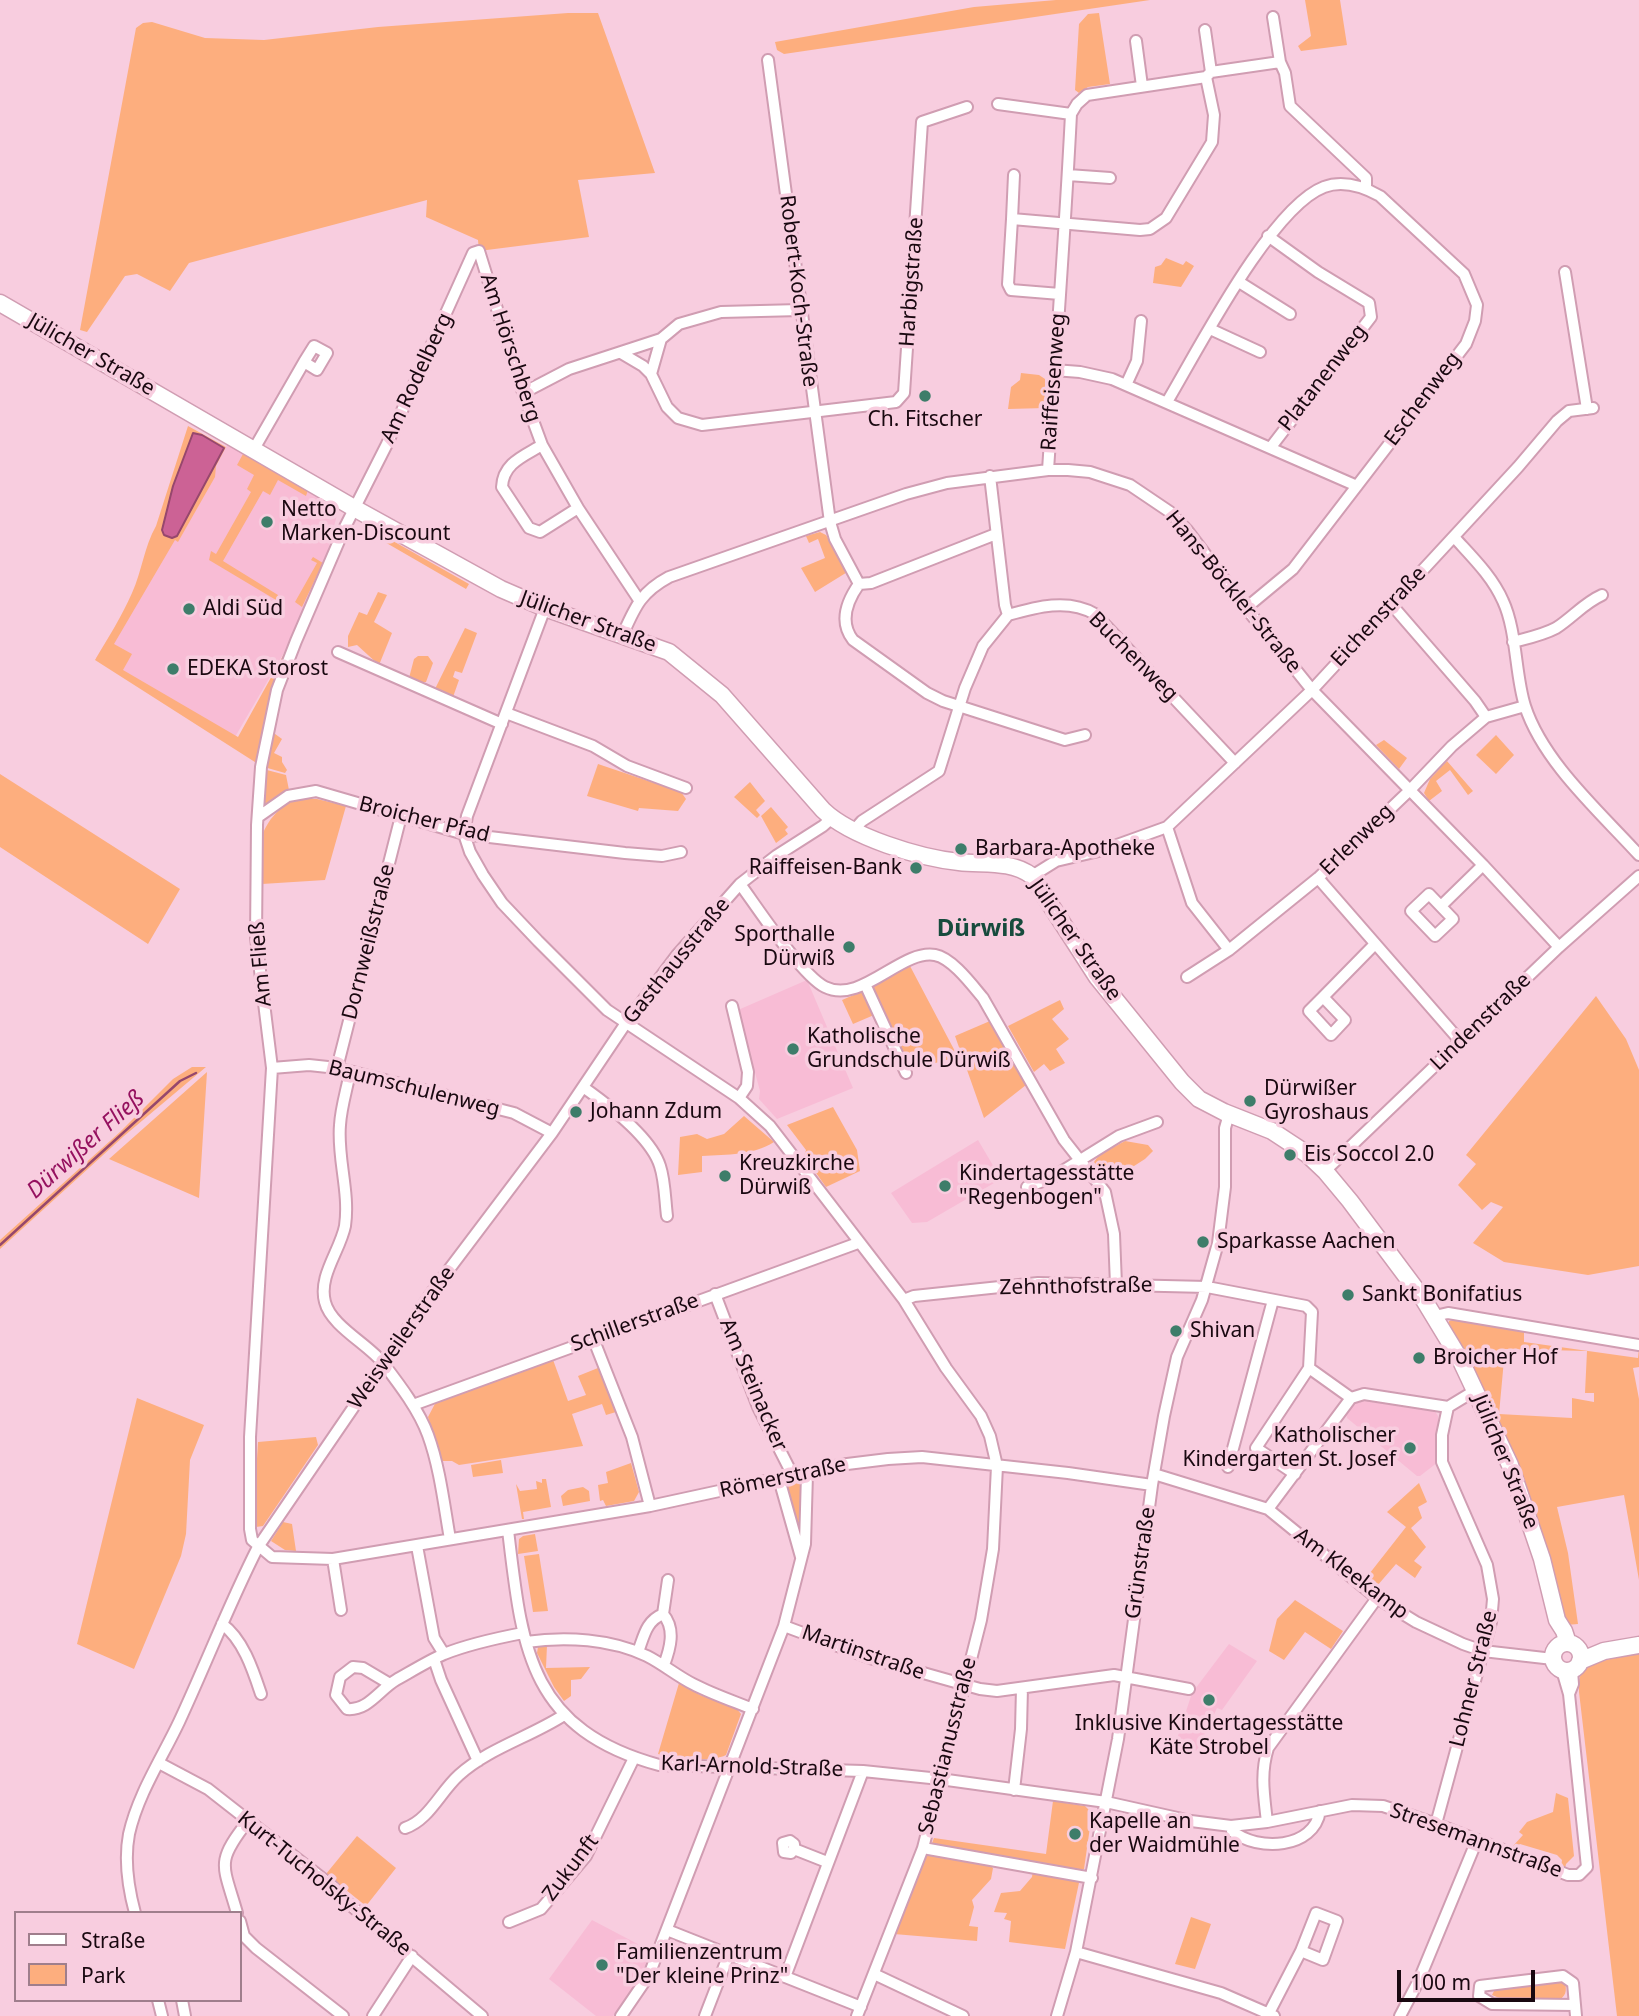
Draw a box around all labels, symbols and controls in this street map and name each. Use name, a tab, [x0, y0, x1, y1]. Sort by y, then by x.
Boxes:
street label: Robert-Koch-Straße	[774, 194, 822, 388]
street label: Harbigstraße	[895, 216, 929, 348]
street label: Am Hörschberg	[474, 271, 546, 425]
street label: Jülicher Straße	[23, 308, 159, 402]
street label: Am Rodelberg	[376, 309, 458, 447]
street label: Raiffeisenweg	[1037, 312, 1071, 452]
street label: Platanenweg	[1274, 320, 1372, 436]
street label: Eschenweg	[1380, 347, 1466, 451]
marker: Ch. Fitscher	[917, 388, 933, 404]
place label: Ch. Fitscher	[868, 407, 982, 433]
place label: Netto Marken-Discount	[281, 497, 450, 547]
street label: Hans-Böckler-Straße	[1160, 506, 1306, 678]
marker: Netto Marken-Discount	[259, 514, 275, 530]
street label: Eichenstraße	[1326, 562, 1432, 672]
street label: Jülicher Straße	[517, 586, 659, 658]
place label: Aldi Süd	[203, 596, 283, 622]
marker: Aldi Süd	[181, 601, 197, 617]
street label: Buchenweg	[1083, 607, 1183, 707]
place label: EDEKA Storost	[187, 656, 328, 682]
marker: EDEKA Storost	[165, 661, 181, 677]
street label: Broicher Pfad	[356, 792, 492, 848]
street label: Erlenweg	[1315, 799, 1399, 881]
place label: Barbara-Apotheke	[975, 836, 1155, 862]
marker: Barbara-Apotheke	[953, 841, 969, 857]
place label: Raiffeisen-Bank	[749, 855, 902, 881]
marker: Raiffeisen-Bank	[908, 860, 924, 876]
street label: Dornweißstraße	[337, 862, 401, 1022]
street label: Jülicher Straße	[1024, 874, 1126, 1006]
street label: Gasthausstraße	[618, 893, 736, 1029]
district label: Dürwiß	[937, 915, 1025, 943]
street label: Am Fließ	[245, 920, 277, 1008]
place label: Sporthalle Dürwiß	[734, 922, 835, 972]
marker: Sporthalle Dürwiß	[841, 939, 857, 955]
street label: Lindenstraße	[1426, 968, 1536, 1076]
place label: Katholische Grundschule Dürwiß	[807, 1024, 1011, 1074]
marker: Katholische Grundschule Dürwiß	[785, 1041, 801, 1057]
street label: Baumschulenweg	[326, 1056, 502, 1122]
place label: Dürwißer Gyroshaus	[1264, 1076, 1369, 1126]
water label: Dürwißer Fließ	[22, 1085, 150, 1205]
marker: Dürwißer Gyroshaus	[1242, 1093, 1258, 1109]
place label: Johann Zdum	[590, 1099, 722, 1125]
marker: Johann Zdum	[568, 1104, 584, 1120]
place label: Eis Soccol 2.0	[1304, 1142, 1434, 1168]
marker: Eis Soccol 2.0	[1282, 1147, 1298, 1163]
place label: Kreuzkirche Dürwiß	[739, 1151, 855, 1201]
place label: Kindertagesstätte "Regenbogen"	[959, 1161, 1134, 1211]
marker: Kreuzkirche Dürwiß	[717, 1168, 733, 1184]
marker: Kindertagesstätte "Regenbogen"	[937, 1178, 953, 1194]
place label: Sparkasse Aachen	[1217, 1229, 1395, 1255]
marker: Sparkasse Aachen	[1195, 1234, 1211, 1250]
street label: Weisweilerstraße	[343, 1262, 461, 1414]
street label: Zehnthofstraße	[999, 1273, 1153, 1301]
place label: Sankt Bonifatius	[1362, 1282, 1522, 1308]
marker: Sankt Bonifatius	[1340, 1287, 1356, 1303]
street label: Schillerstraße	[568, 1288, 702, 1358]
street label: Am Steinacker	[714, 1315, 792, 1455]
place label: Shivan	[1190, 1318, 1255, 1344]
marker: Shivan	[1168, 1323, 1184, 1339]
place label: Broicher Hof	[1433, 1345, 1558, 1371]
marker: Broicher Hof	[1411, 1350, 1427, 1366]
street label: Jülicher Straße	[1467, 1391, 1543, 1533]
place label: Katholischer Kindergarten St. Josef	[1182, 1423, 1396, 1473]
marker: Katholischer Kindergarten St. Josef	[1402, 1440, 1418, 1456]
street label: Römerstraße	[717, 1452, 849, 1504]
street label: Grünstraße	[1121, 1505, 1161, 1621]
street label: Am Kleekamp	[1289, 1523, 1413, 1625]
street label: Lohner Straße	[1445, 1608, 1503, 1750]
street label: Martinstraße	[798, 1620, 928, 1686]
street label: Sebastianusstraße	[914, 1655, 982, 1837]
marker: Inklusive Kindertagesstätte Käte Strobel	[1201, 1692, 1217, 1708]
place label: Inklusive Kindertagesstätte Käte Strobel	[1075, 1711, 1343, 1761]
street label: Karl-Arnold-Straße	[660, 1751, 844, 1783]
street label: Stresemannstraße	[1387, 1798, 1565, 1884]
street label: Kurt-Tucholsky-Straße	[232, 1806, 416, 1962]
place label: Kapelle an der Waidmühle	[1089, 1809, 1240, 1859]
marker: Kapelle an der Waidmühle	[1067, 1826, 1083, 1842]
street label: Zukunft	[538, 1830, 604, 1906]
legend	[14, 1911, 242, 2002]
text: Straße	[81, 1926, 145, 1954]
place label: Familienzentrum "Der kleine Prinz"	[616, 1940, 788, 1990]
scale bar	[1401, 1956, 1539, 2000]
marker: Familienzentrum "Der kleine Prinz"	[594, 1957, 610, 1973]
text: Park	[81, 1961, 125, 1989]
text: 100 m	[1410, 1968, 1471, 1996]

